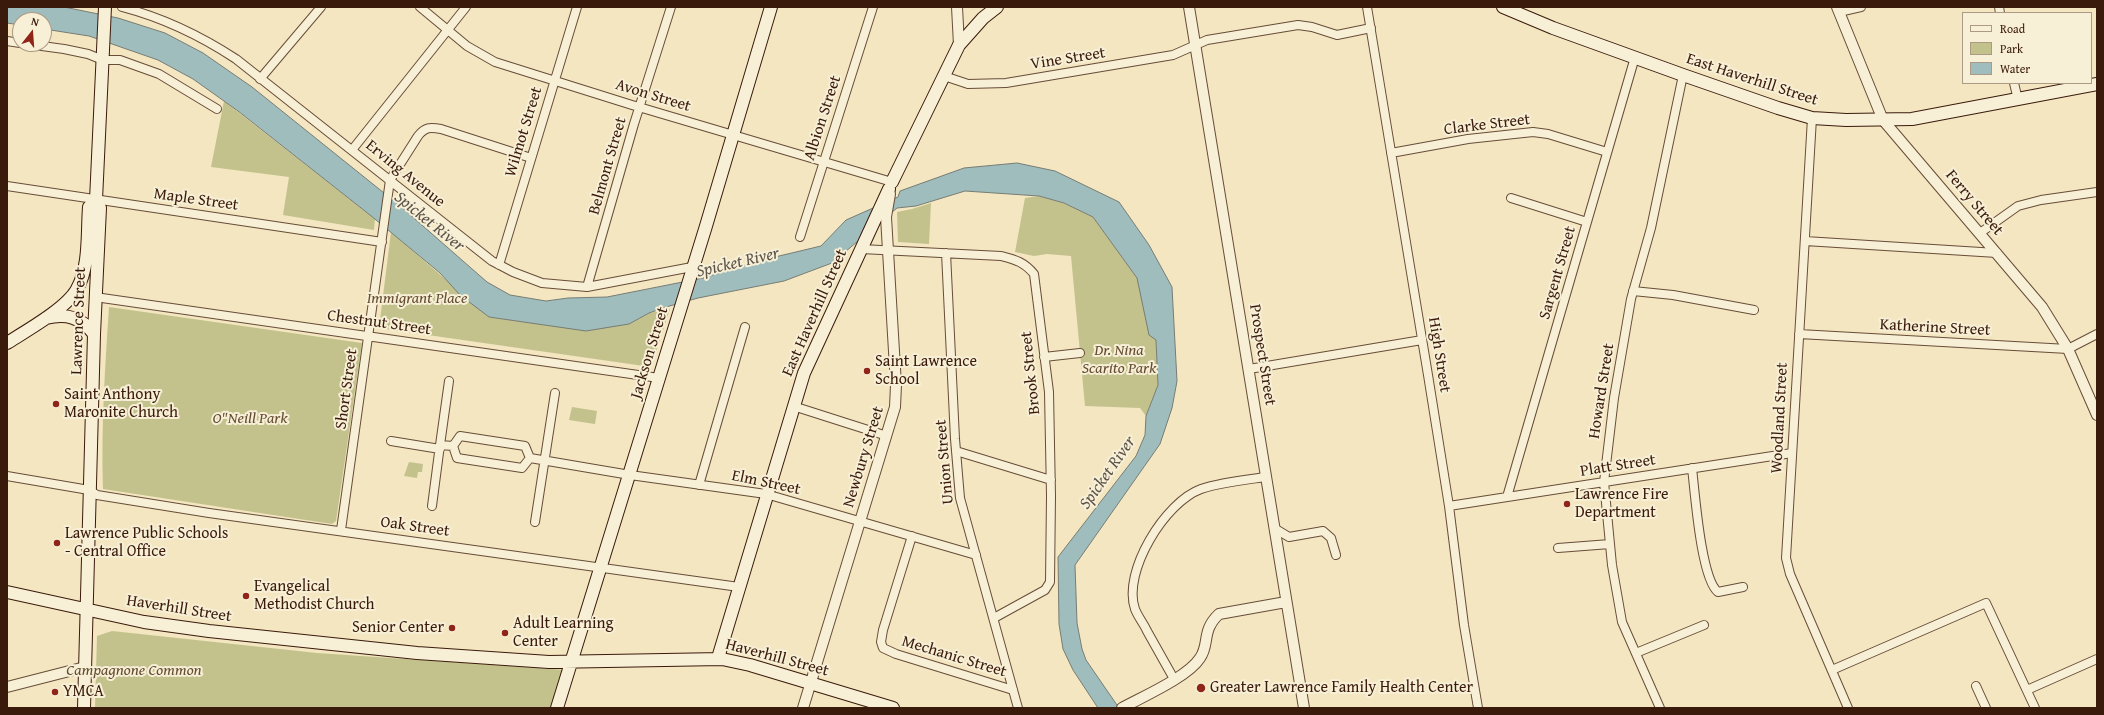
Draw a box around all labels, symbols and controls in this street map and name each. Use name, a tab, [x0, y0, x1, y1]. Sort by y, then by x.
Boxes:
north arrow	[12, 12, 52, 52]
legend	[1962, 12, 2092, 84]
text: N	[29, 13, 41, 30]
text: Road	[2000, 20, 2025, 37]
text: Park	[2000, 40, 2023, 57]
street label: Vine Street	[1029, 44, 1107, 74]
street label: East Haverhill Street	[1684, 50, 1820, 110]
text: Water	[2000, 60, 2030, 77]
street label: Albion Street	[800, 73, 846, 163]
street label: Avon Street	[613, 75, 693, 117]
street label: Wilmot Street	[501, 85, 547, 179]
street label: Clarke Street	[1443, 110, 1531, 140]
street label: Belmont Street	[585, 115, 631, 217]
street label: Erving Avenue	[361, 136, 449, 212]
street label: Ferry Street	[1941, 166, 2007, 240]
street label: Maple Street	[152, 185, 240, 215]
water label: Spicket River	[390, 188, 468, 256]
street label: Sargent Street	[1536, 224, 1580, 322]
water label: Spicket River	[695, 244, 781, 282]
street label: East Haverhill Street	[778, 246, 852, 380]
street label: Lawrence Street	[68, 267, 90, 375]
park label: Immigrant Place	[367, 289, 467, 309]
street label: Prospect Street	[1245, 303, 1279, 407]
street label: Jackson Street	[627, 305, 673, 401]
street label: Chestnut Street	[326, 306, 432, 340]
street label: High Street	[1424, 316, 1454, 394]
street label: Katherine Street	[1879, 316, 1991, 340]
street label: Brook Street	[1017, 330, 1045, 416]
park label: Dr. Nina Scarito Park	[1082, 341, 1156, 379]
street label: Howard Street	[1585, 342, 1619, 440]
street label: Short Street	[332, 347, 362, 431]
place label: Saint Lawrence School	[875, 352, 977, 390]
street label: Woodland Street	[1767, 362, 1793, 474]
marker: Saint Lawrence School	[862, 366, 872, 376]
place label: Saint Anthony Maronite Church	[64, 385, 178, 423]
marker: Saint Anthony Maronite Church	[51, 399, 61, 409]
street label: Newbury Street	[839, 404, 889, 510]
park label: O"Neill Park	[212, 409, 288, 429]
street label: Union Street	[932, 419, 958, 505]
water label: Spicket River	[1075, 433, 1141, 513]
street label: Platt Street	[1579, 451, 1657, 481]
street label: Elm Street	[730, 466, 802, 500]
place label: Lawrence Fire Department	[1575, 485, 1669, 523]
marker: Lawrence Fire Department	[1562, 499, 1572, 509]
street label: Oak Street	[379, 513, 451, 541]
place label: Lawrence Public Schools - Central Office	[65, 524, 228, 562]
marker: Lawrence Public Schools - Central Office	[52, 538, 62, 548]
place label: Evangelical Methodist Church	[254, 577, 374, 615]
street label: Haverhill Street	[125, 591, 233, 627]
marker: Evangelical Methodist Church	[241, 591, 251, 601]
place label: Adult Learning Center	[513, 614, 613, 652]
place label: Senior Center	[352, 618, 444, 638]
marker: Senior Center	[447, 623, 457, 633]
marker: Adult Learning Center	[500, 628, 510, 638]
street label: Mechanic Street	[899, 632, 1009, 682]
street label: Haverhill Street	[723, 635, 831, 681]
park label: Campagnone Common	[66, 661, 202, 681]
place label: Greater Lawrence Family Health Center	[1210, 678, 1473, 698]
place label: YMCA	[63, 682, 104, 702]
marker: Greater Lawrence Family Health Center	[1195, 682, 1207, 694]
marker: YMCA	[50, 687, 60, 697]

